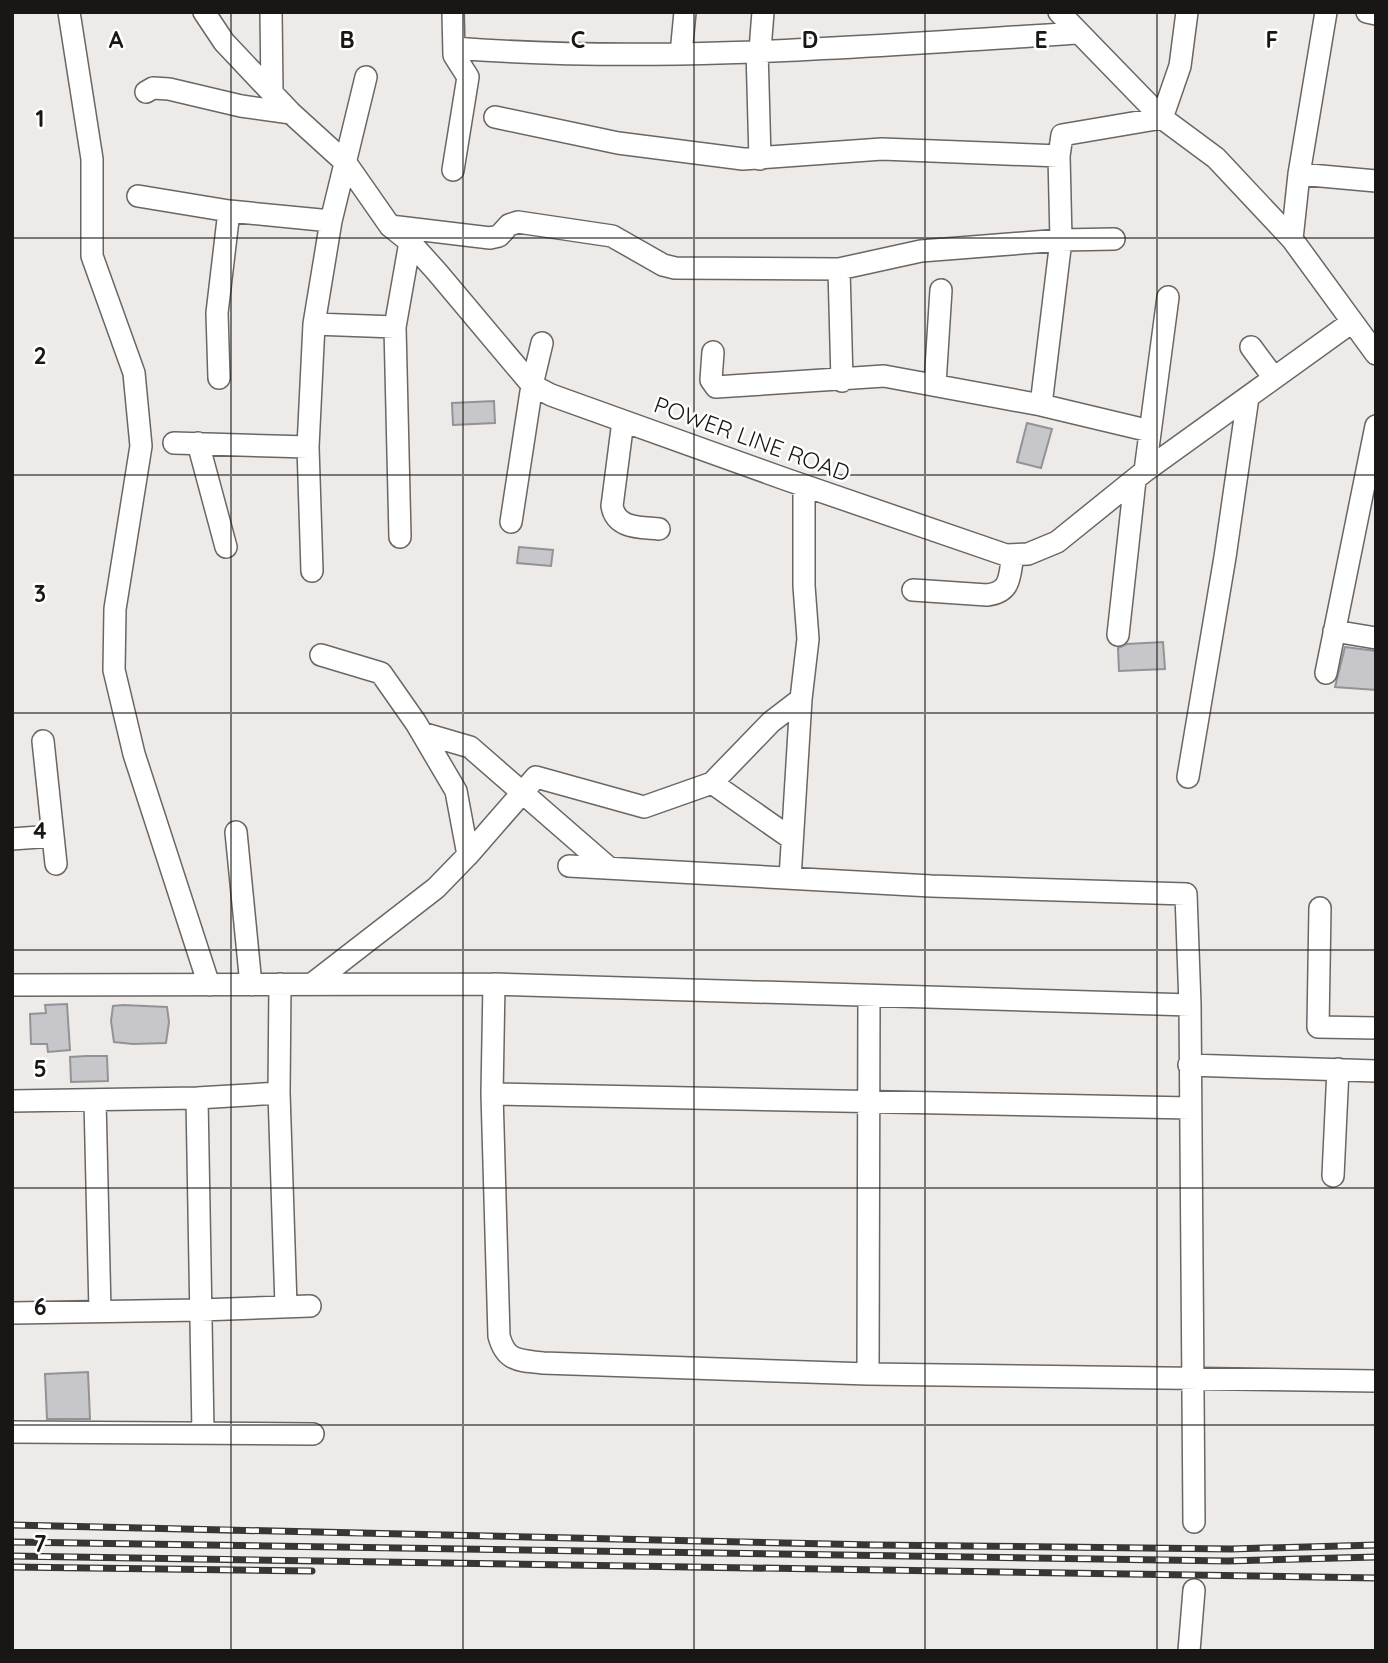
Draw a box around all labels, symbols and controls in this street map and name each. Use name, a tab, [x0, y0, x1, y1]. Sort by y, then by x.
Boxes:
text: A	[109, 25, 124, 54]
text: B	[339, 25, 355, 54]
text: C	[571, 25, 585, 54]
text: D	[802, 25, 818, 54]
text: E	[1034, 25, 1048, 54]
text: F	[1266, 25, 1278, 54]
text: 1	[36, 104, 44, 133]
text: 2	[33, 341, 47, 370]
street label: POWER LINE ROAD	[650, 390, 854, 487]
text: 3	[34, 579, 46, 608]
text: 4	[33, 816, 47, 845]
text: 5	[33, 1054, 47, 1083]
text: 6	[34, 1292, 46, 1321]
text: 7	[34, 1529, 47, 1558]

